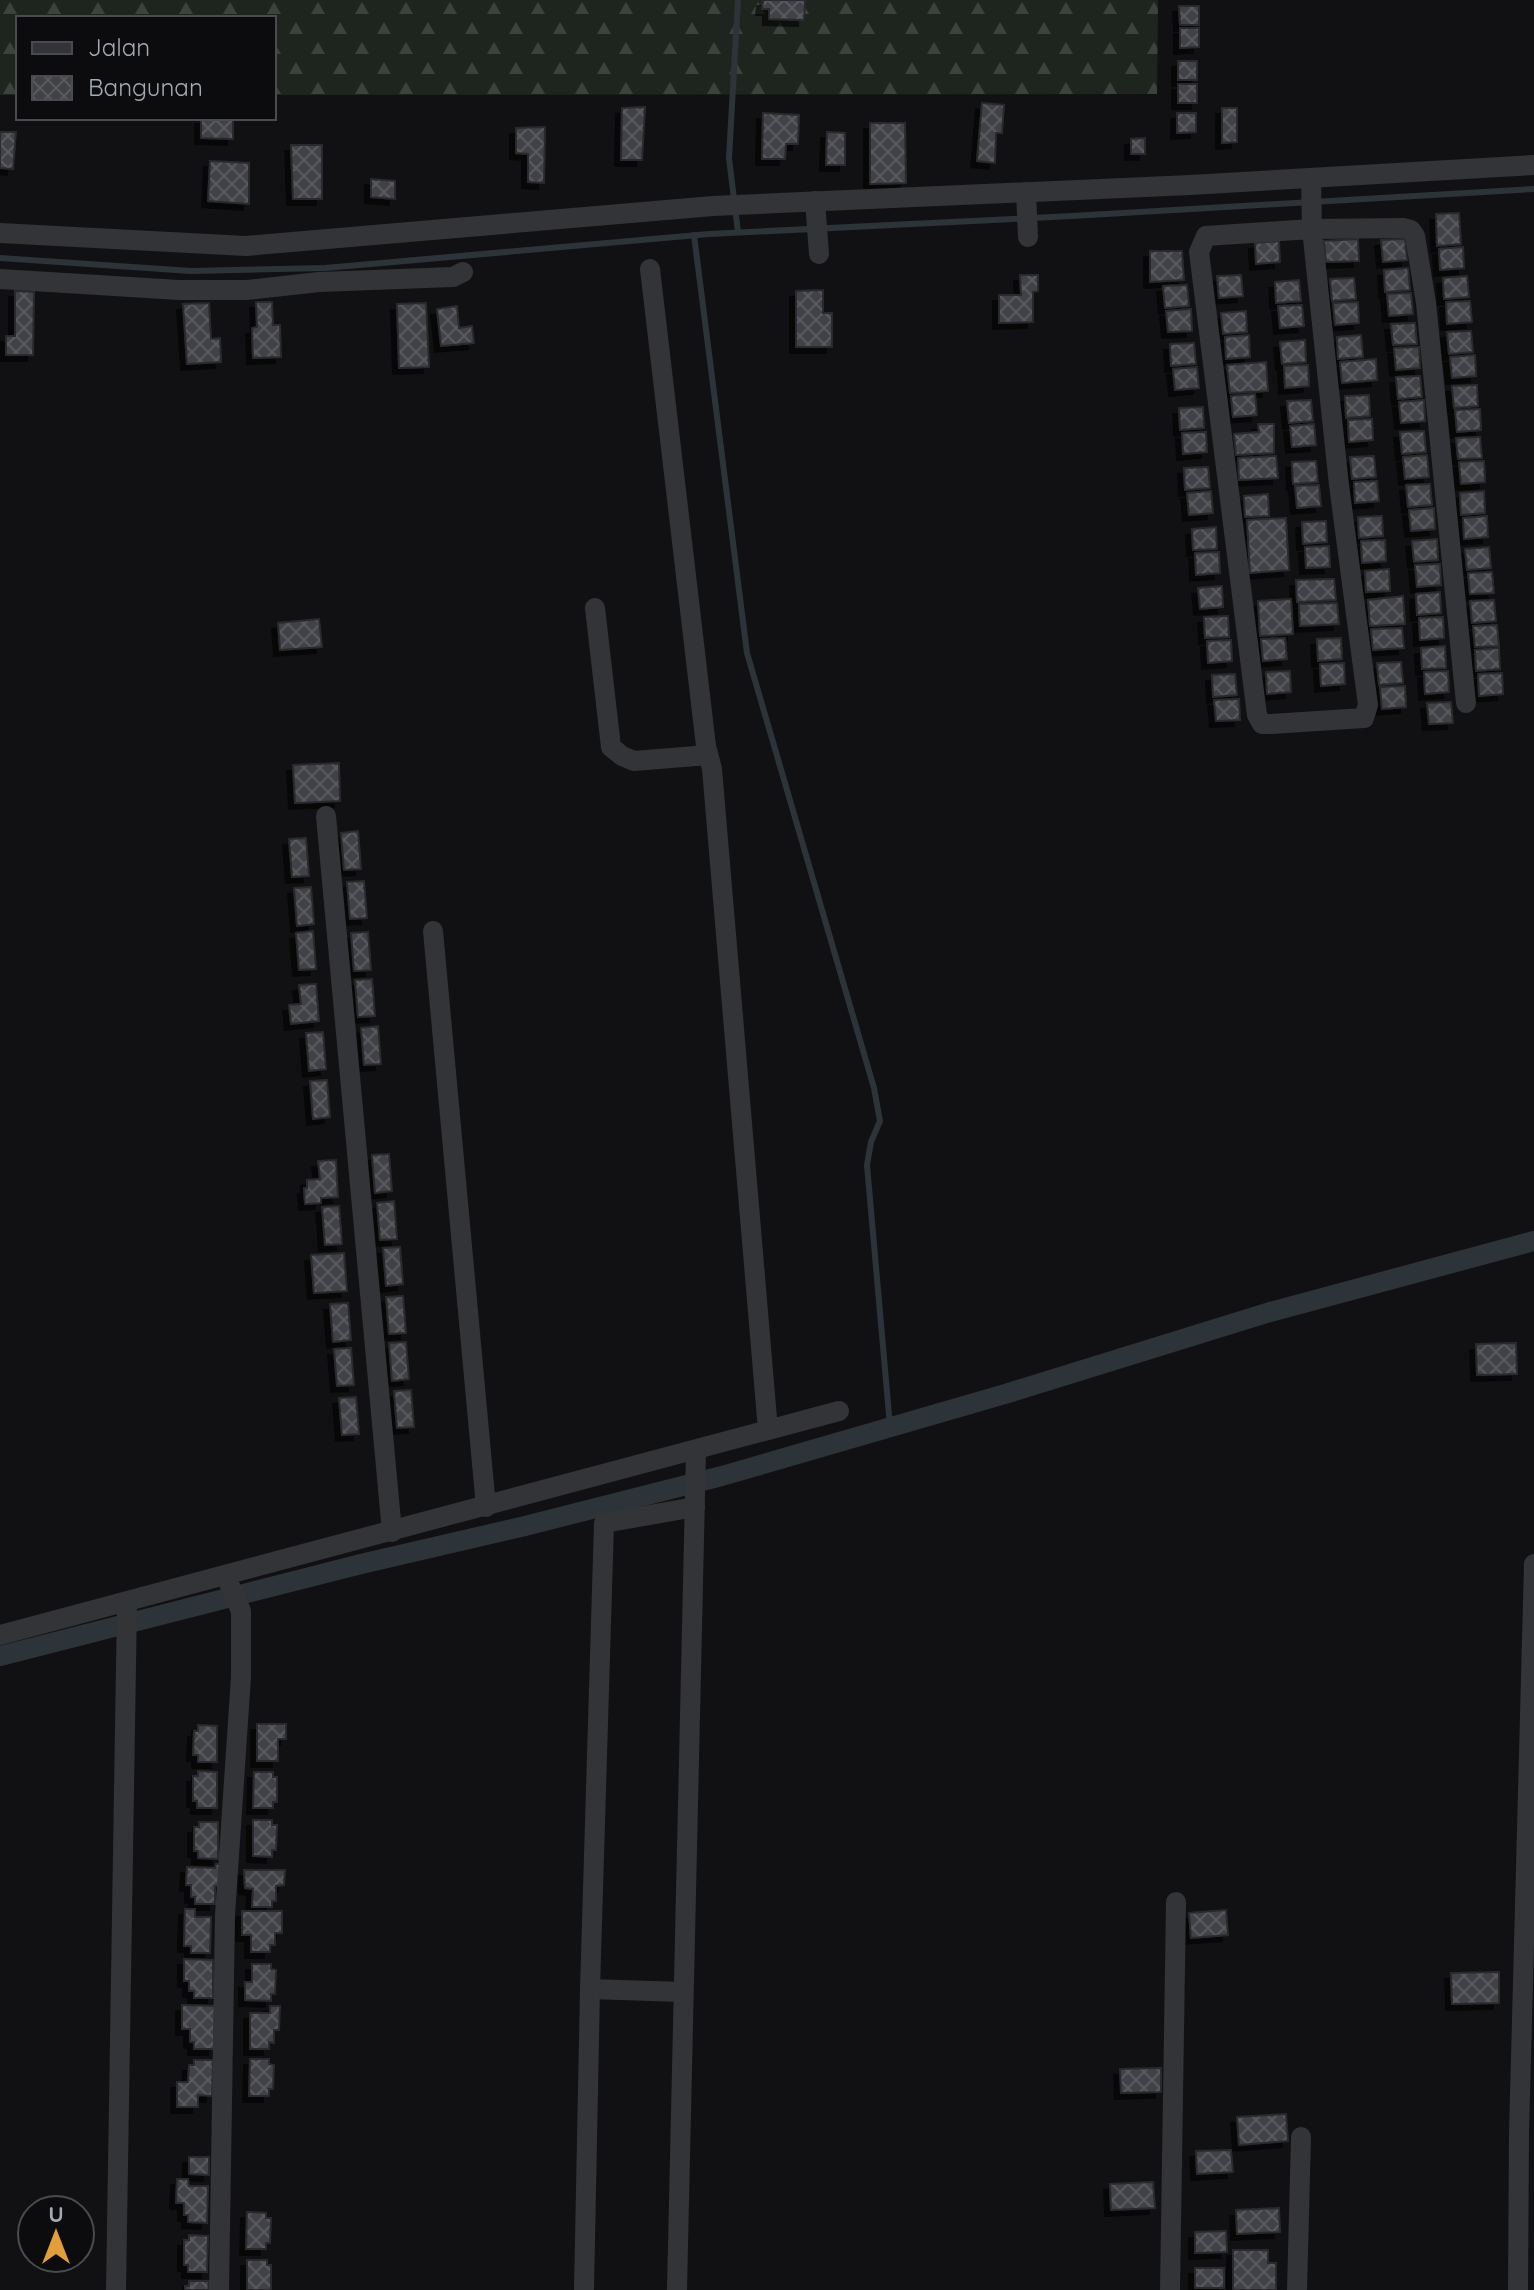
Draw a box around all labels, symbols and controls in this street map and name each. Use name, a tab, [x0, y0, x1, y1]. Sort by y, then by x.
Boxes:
legend	[16, 16, 276, 120]
text: Jalan	[88, 32, 150, 62]
text: Bangunan	[88, 72, 203, 102]
north arrow	[16, 2194, 96, 2274]
text: U	[48, 2200, 64, 2228]

